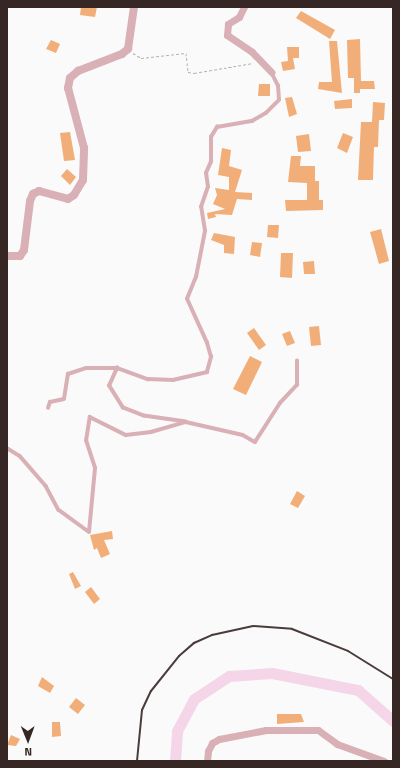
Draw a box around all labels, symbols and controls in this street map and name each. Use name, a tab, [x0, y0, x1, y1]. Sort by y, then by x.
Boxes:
north arrow	[8, 720, 48, 760]
text: N	[24, 744, 32, 760]

